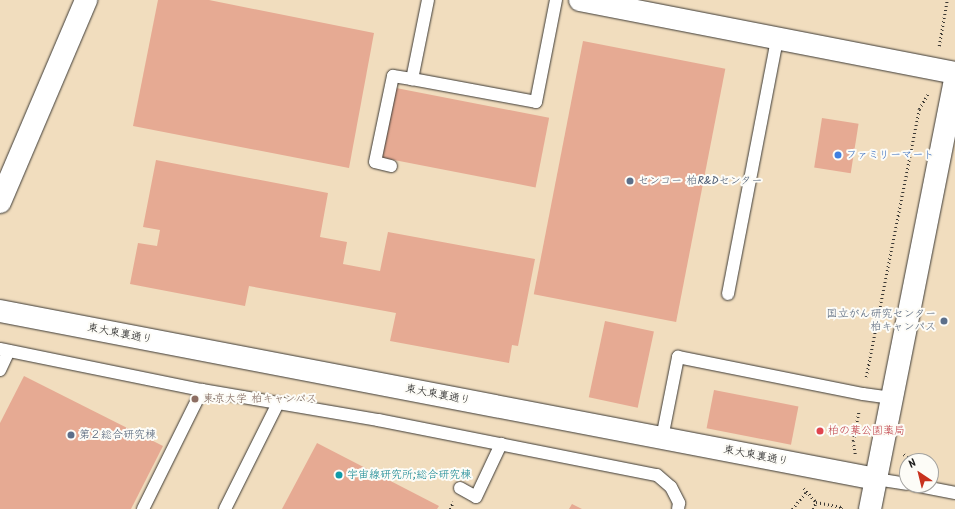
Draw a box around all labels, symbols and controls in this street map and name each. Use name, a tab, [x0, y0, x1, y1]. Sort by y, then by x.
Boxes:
place label: ファミリーマート	[846, 148, 934, 162]
marker: ファミリーマート	[833, 150, 843, 160]
place label: センコー 柏R&Dセンター	[638, 174, 763, 188]
marker: センコー 柏R&Dセンター	[625, 176, 635, 186]
place label: 国立がん研究センター 柏キャンパス	[826, 308, 936, 334]
marker: 国立がん研究センター 柏キャンパス	[939, 316, 949, 326]
street label: 東大東裏通り	[86, 321, 154, 347]
street label: 東大東裏通り	[404, 382, 472, 408]
place label: 東京大学 柏キャンパス	[203, 392, 317, 406]
marker: 東京大学 柏キャンパス	[190, 394, 200, 404]
place label: 柏の葉公園薬局	[828, 424, 905, 438]
marker: 柏の葉公園薬局	[815, 426, 825, 436]
place label: 第２総合研究棟	[79, 428, 156, 442]
marker: 第２総合研究棟	[66, 430, 76, 440]
street label: 東大東裏通り	[722, 443, 790, 469]
north arrow	[899, 453, 939, 493]
text: N	[905, 455, 921, 473]
place label: 宇宙線研究所;総合研究棟	[347, 468, 471, 482]
marker: 宇宙線研究所;総合研究棟	[334, 470, 344, 480]

